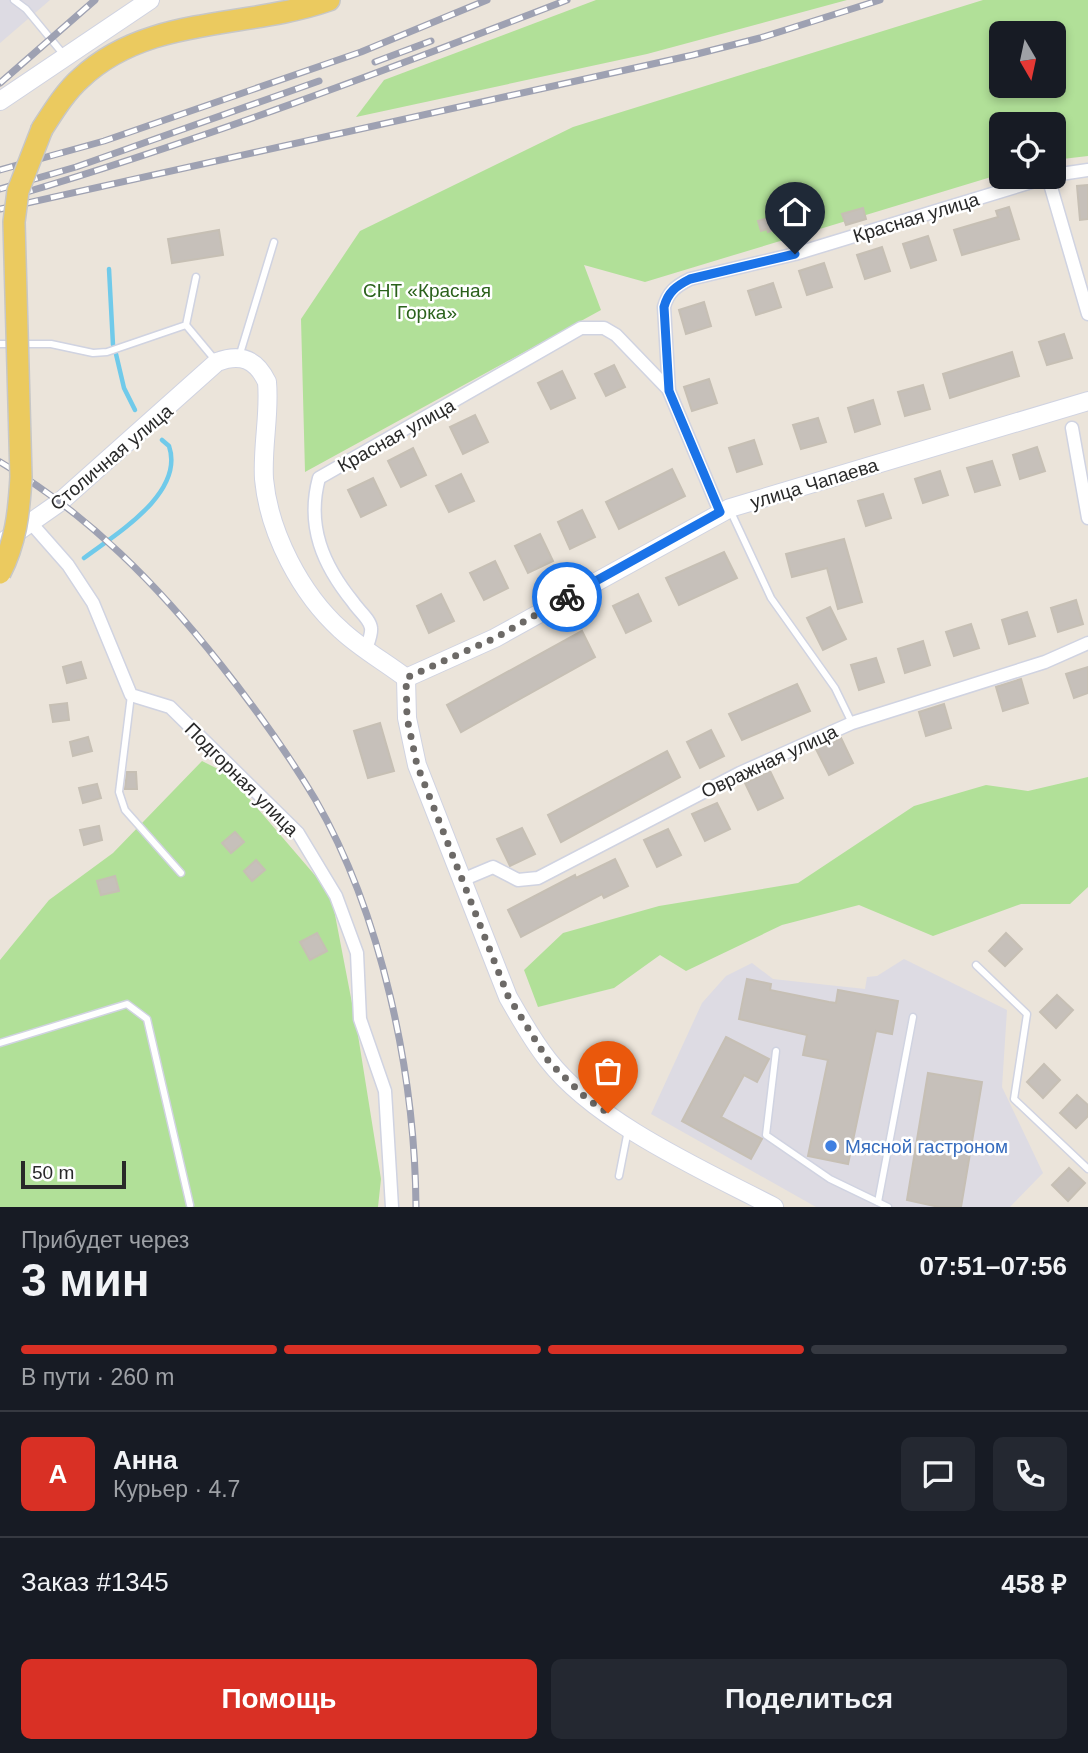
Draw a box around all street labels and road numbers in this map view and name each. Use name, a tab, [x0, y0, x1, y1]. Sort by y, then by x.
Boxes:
street label: Красная улица	[851, 188, 982, 247]
street label: Красная улица	[334, 394, 459, 476]
street label: Столичная улица	[46, 400, 177, 515]
street label: улица Чапаева	[748, 454, 881, 513]
street label: Подгорная улица	[181, 718, 303, 841]
street label: Овражная улица	[698, 721, 841, 802]

